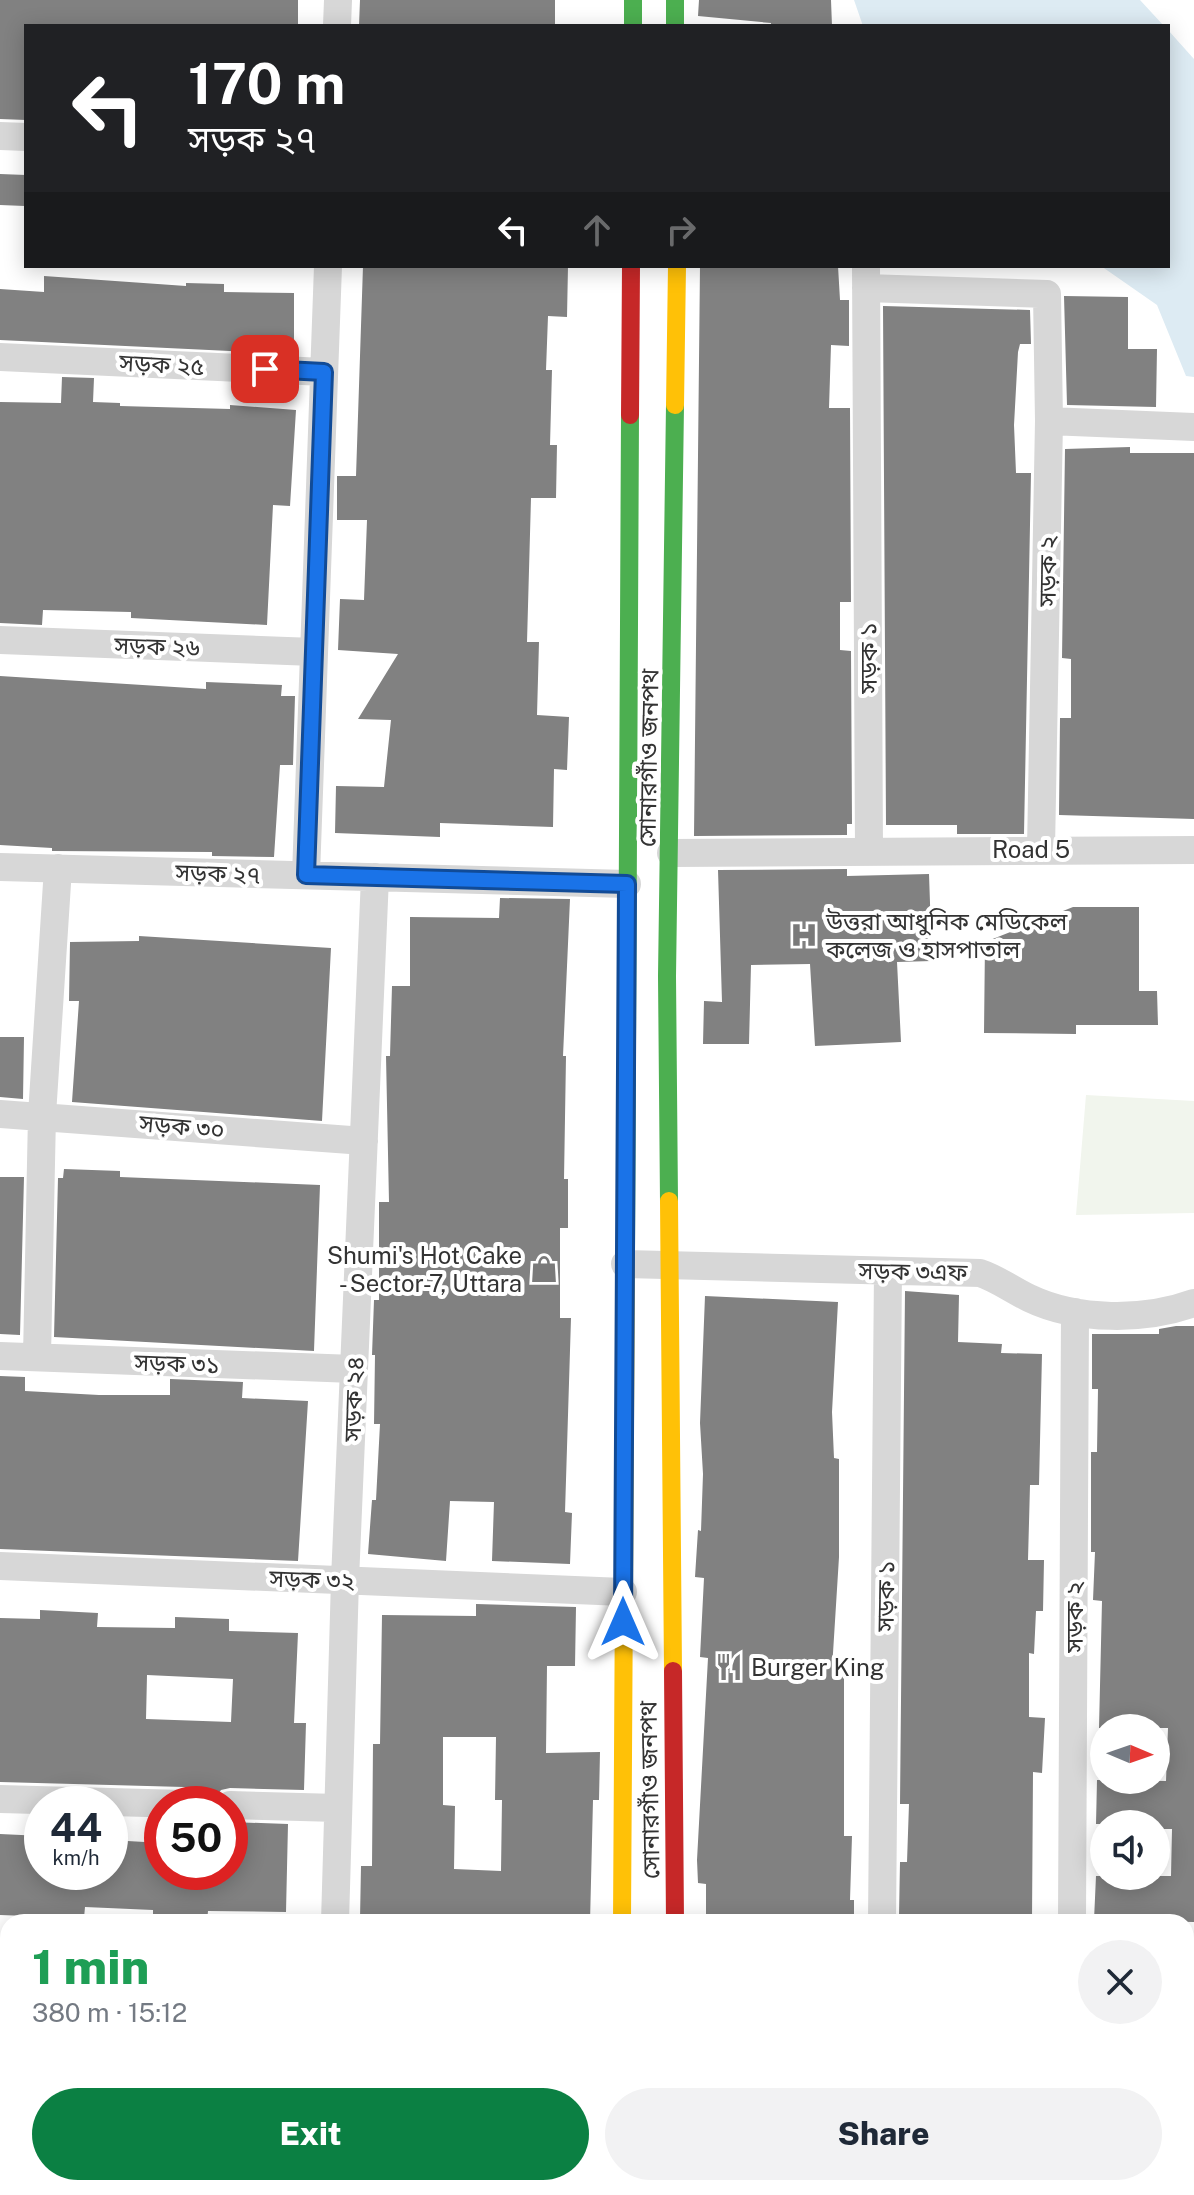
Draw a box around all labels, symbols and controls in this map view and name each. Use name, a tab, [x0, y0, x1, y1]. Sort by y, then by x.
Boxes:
text: 170 m	[188, 51, 345, 117]
icon: left	[56, 56, 160, 160]
text: সড়ক ২৭	[188, 118, 316, 160]
icon: left	[491, 208, 535, 252]
icon: ahead	[575, 208, 619, 252]
icon: right	[659, 208, 703, 252]
pin	[231, 335, 299, 403]
icon: arrive	[243, 347, 287, 391]
street label: সড়ক ২৫	[117, 348, 206, 380]
street label: সড়ক ২	[1032, 535, 1062, 608]
street label: সড়ক ১	[854, 622, 882, 695]
street label: সড়ক ২৬	[113, 630, 200, 661]
street label: সোনারগাঁও জনপথ	[632, 668, 664, 847]
street label: Road 5	[992, 835, 1070, 863]
street label: সড়ক ২৭	[174, 857, 261, 888]
place label: উত্তরা আধুনিক মেডিকেল কলেজ ও হাসপাতাল	[825, 907, 1068, 963]
hospital icon: উত্তরা আধুনিক মেডিকেল কলেজ ও হাসপাতাল	[789, 920, 819, 950]
street label: সড়ক ৩০	[137, 1108, 226, 1144]
place label: Shumi's Hot Cake - Sector-7, Uttara	[327, 1241, 522, 1297]
shop icon: Shumi's Hot Cake - Sector-7, Uttara	[529, 1254, 559, 1284]
street label: সড়ক ৩এফ	[857, 1256, 969, 1286]
street label: সড়ক ৩১	[133, 1347, 220, 1378]
street label: সড়ক ২৪	[337, 1356, 368, 1443]
street label: সড়ক ১	[870, 1560, 900, 1633]
street label: সড়ক ৩২	[268, 1563, 355, 1594]
position arrow	[581, 1580, 665, 1664]
street label: সড়ক ২	[1060, 1581, 1088, 1654]
restaurant icon: Burger King	[714, 1652, 744, 1682]
place label: Burger King	[751, 1653, 885, 1681]
street label: সোনারগাঁও জনপথ	[633, 1700, 665, 1879]
north arrow	[1090, 1714, 1170, 1794]
map controls	[1090, 1714, 1170, 1890]
speed limit sign: 50	[144, 1786, 248, 1890]
text: 44	[50, 1804, 102, 1851]
button: sound	[1090, 1810, 1170, 1890]
text: km/h	[52, 1846, 100, 1870]
text: 1 min	[32, 1938, 149, 1995]
button: close	[1078, 1940, 1162, 2024]
text: 380 m · 15:12	[32, 1997, 187, 2028]
button: Exit	[32, 2088, 589, 2180]
button: Share	[605, 2088, 1162, 2180]

